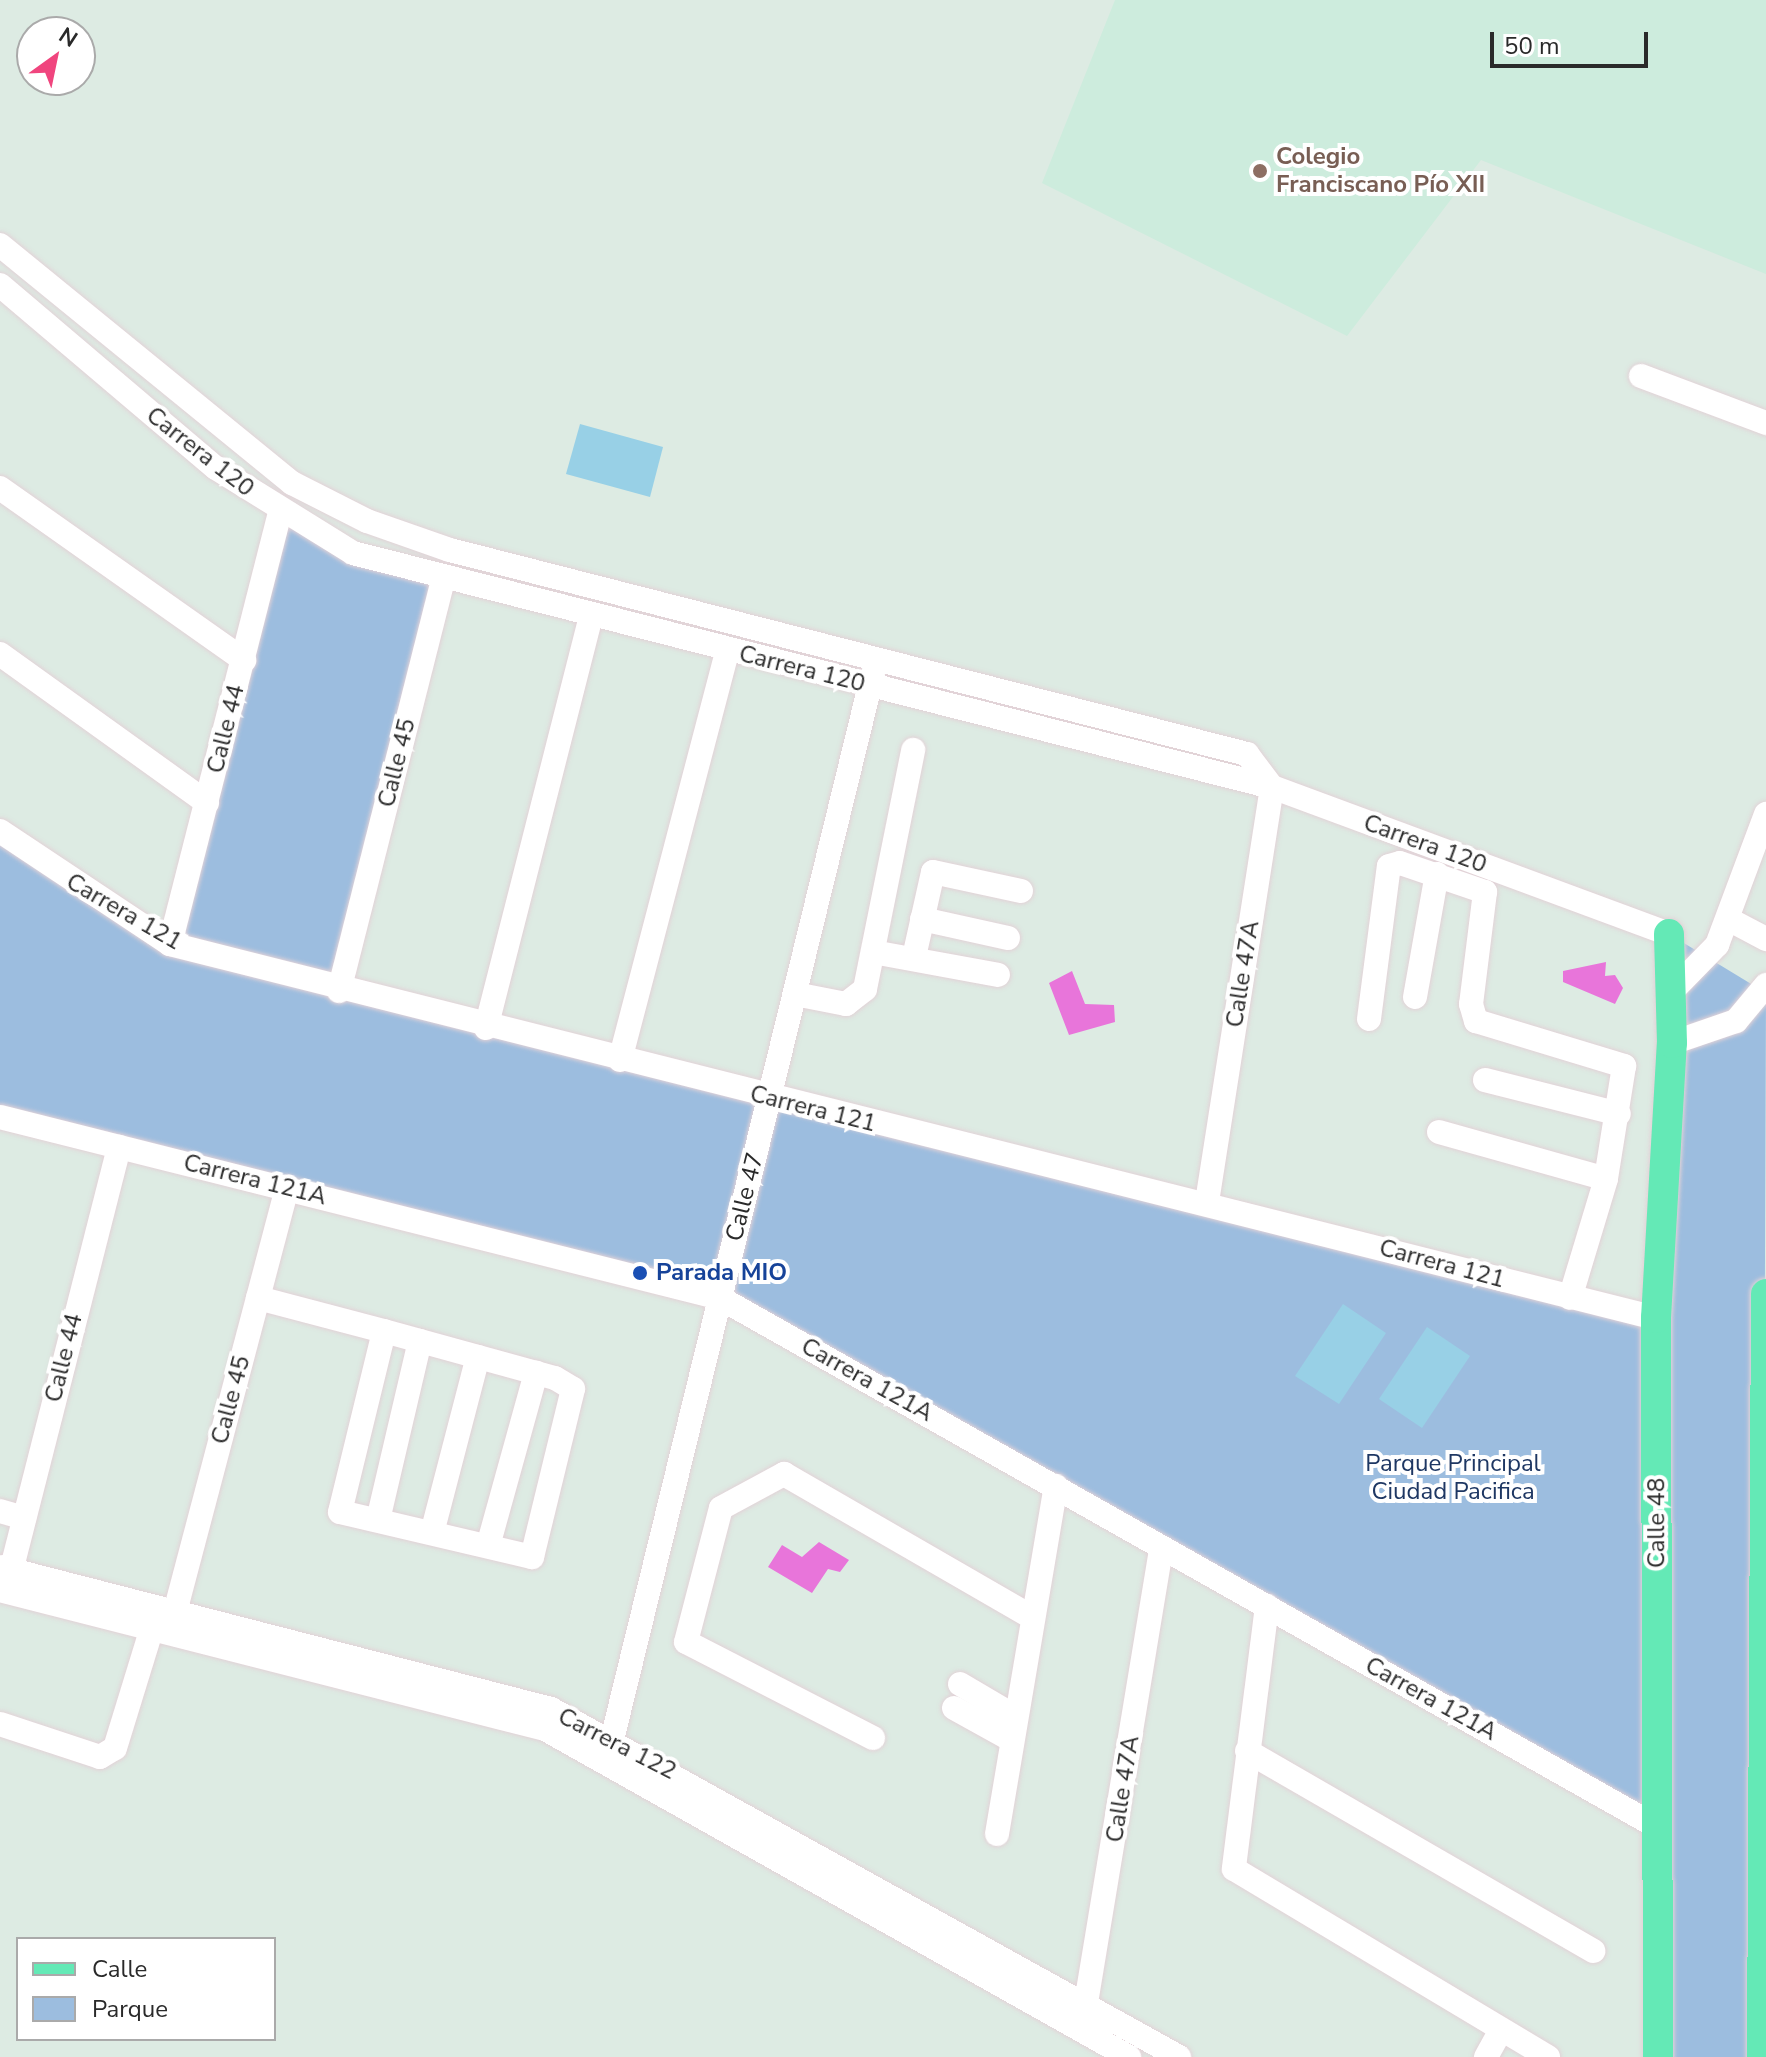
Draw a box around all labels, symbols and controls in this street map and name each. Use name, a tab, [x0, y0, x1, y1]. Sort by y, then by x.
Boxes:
north arrow	[16, 16, 96, 96]
scale bar	[1494, 16, 1652, 66]
text: N	[53, 20, 83, 55]
text: 50 m	[1504, 30, 1560, 62]
place label: Colegio Franciscano Pío XII	[1276, 143, 1485, 199]
marker: Colegio Franciscano Pío XII	[1251, 162, 1269, 180]
street label: Carrera 120	[140, 401, 260, 503]
street label: Carrera 120	[736, 639, 868, 699]
street label: Calle 44	[201, 682, 251, 776]
street label: Calle 45	[372, 716, 422, 810]
street label: Carrera 120	[1360, 808, 1490, 880]
street label: Carrera 121	[61, 867, 187, 957]
street label: Calle 47A	[1220, 919, 1266, 1029]
street label: Carrera 121	[747, 1079, 879, 1139]
street label: Carrera 121A	[181, 1148, 329, 1212]
street label: Calle 47	[720, 1150, 770, 1244]
street label: Carrera 121	[1376, 1233, 1508, 1295]
place label: Parada MIO	[656, 1259, 787, 1287]
marker: Parada MIO	[631, 1264, 649, 1282]
street label: Calle 44	[39, 1311, 89, 1405]
street label: Carrera 121A	[796, 1332, 938, 1428]
street label: Calle 45	[205, 1353, 257, 1447]
park label: Parque Principal Ciudad Pacifica	[1365, 1450, 1541, 1506]
street label: Calle 48	[1643, 1478, 1671, 1568]
street label: Carrera 121A	[1360, 1651, 1502, 1747]
street label: Carrera 122	[553, 1702, 681, 1786]
street label: Calle 47A	[1100, 1734, 1146, 1844]
legend	[16, 1937, 276, 2041]
text: Calle	[92, 1953, 147, 1985]
text: Parque	[92, 1993, 168, 2025]

